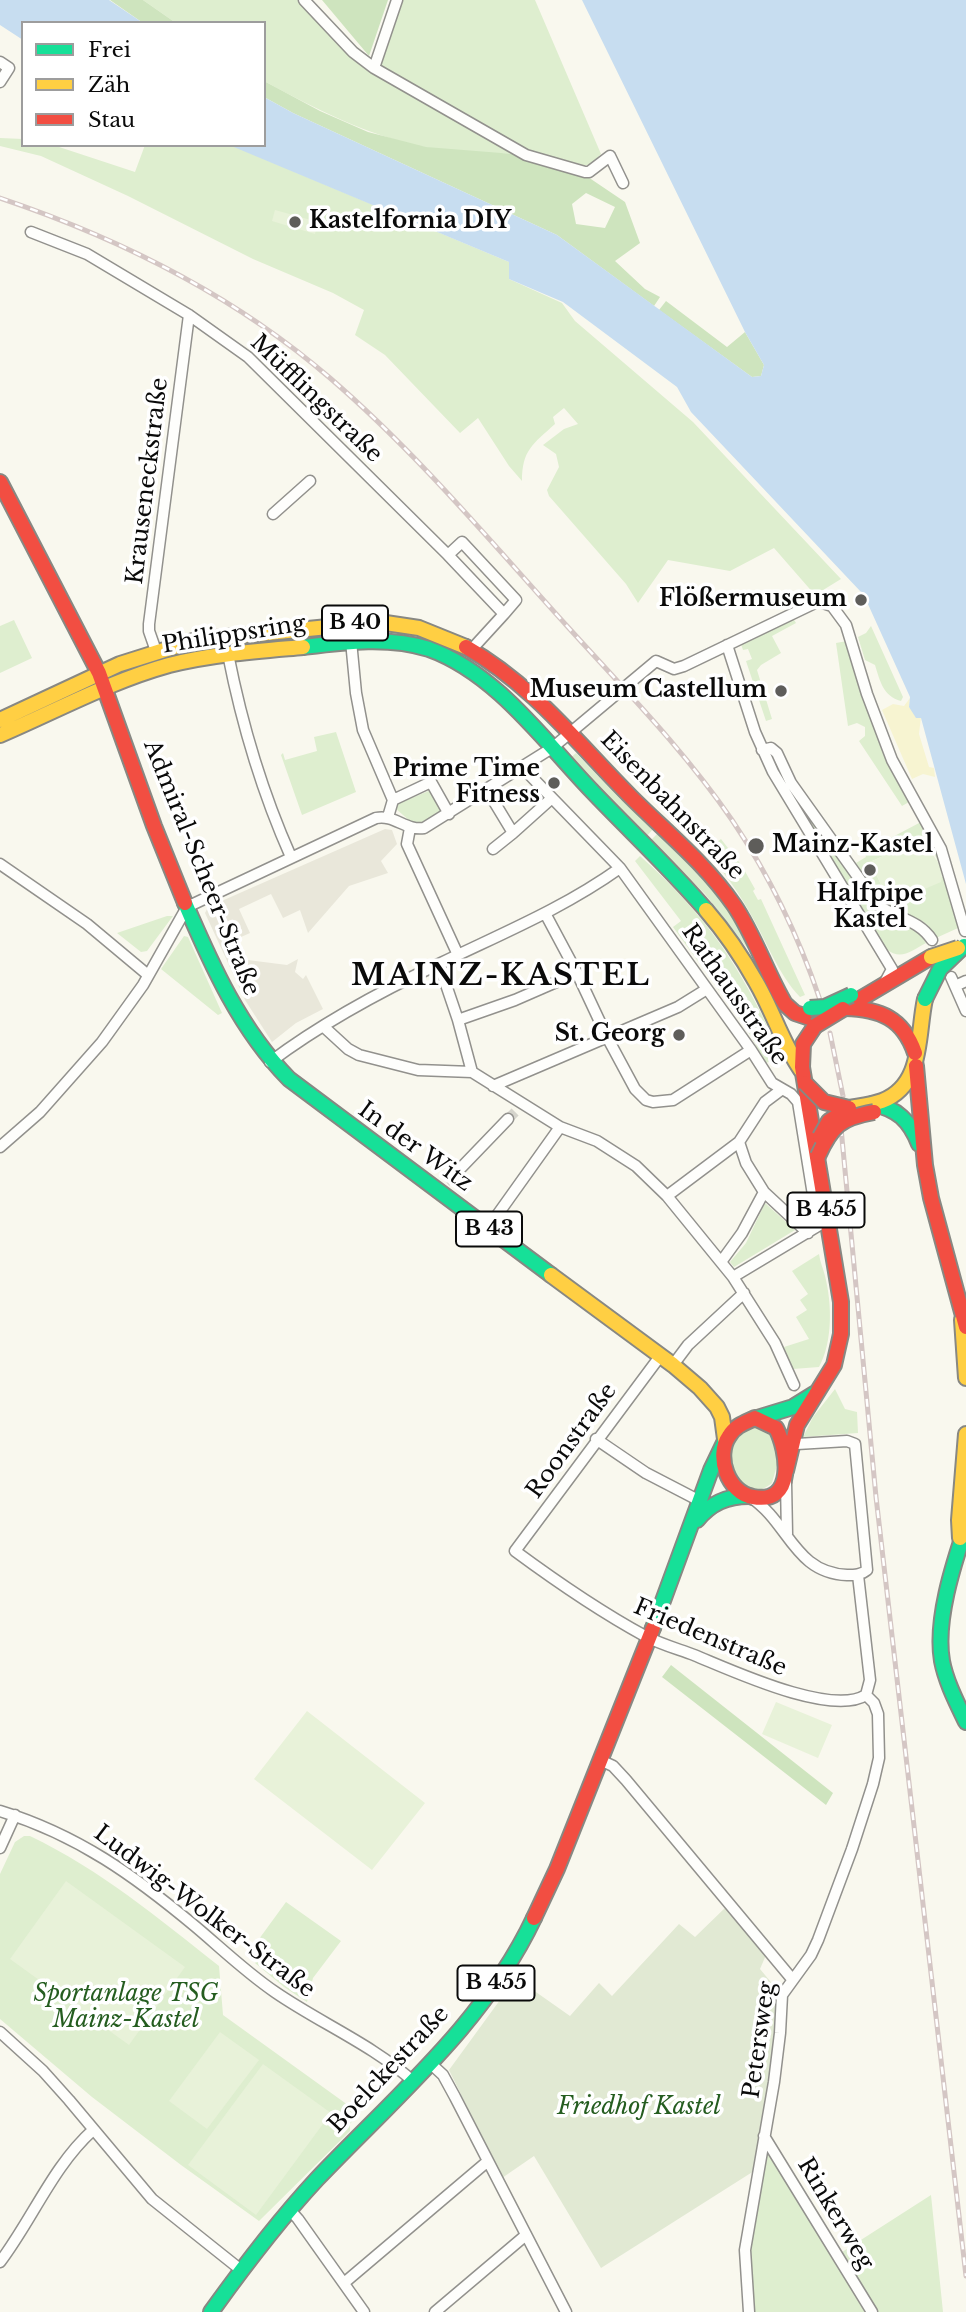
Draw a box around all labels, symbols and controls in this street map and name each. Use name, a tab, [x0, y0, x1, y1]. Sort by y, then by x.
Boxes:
legend	[21, 21, 266, 147]
text: Frei	[88, 37, 131, 63]
text: Zäh	[88, 72, 130, 98]
text: Stau	[88, 107, 135, 133]
place label: Kastelfornia DIY	[309, 208, 511, 236]
marker: Kastelfornia DIY	[287, 214, 303, 230]
street label: Müfflingstraße	[244, 329, 388, 469]
street label: Krauseneckstraße	[122, 376, 174, 586]
place label: Flößermuseum	[659, 586, 847, 614]
marker: Flößermuseum	[853, 592, 869, 608]
road number: B 40	[322, 606, 388, 640]
street label: Philippsring	[160, 610, 308, 660]
place label: Museum Castellum	[530, 677, 767, 705]
marker: Museum Castellum	[773, 683, 789, 699]
street label: Eisenbahnstraße	[594, 726, 750, 886]
street label: Admiral-Scheer-Straße	[137, 736, 265, 1000]
place label: Prime Time Fitness	[393, 756, 540, 810]
marker: Prime Time Fitness	[546, 775, 562, 791]
place label: Mainz-Kastel	[772, 832, 933, 860]
marker: Mainz-Kastel	[746, 836, 766, 856]
marker: Halfpipe Kastel	[862, 862, 878, 878]
place label: Halfpipe Kastel	[816, 881, 924, 935]
street label: Rathausstraße	[675, 919, 793, 1071]
district label: MAINZ-KASTEL	[353, 959, 649, 995]
place label: St. Georg	[555, 1021, 665, 1049]
marker: St. Georg	[671, 1027, 687, 1043]
street label: In der Witz	[352, 1096, 478, 1198]
road number: B 455	[788, 1192, 864, 1228]
road number: B 43	[456, 1212, 522, 1246]
street label: Roonstraße	[521, 1378, 623, 1504]
street label: Friedenstraße	[629, 1593, 791, 1683]
street label: Ludwig-Wolker-Straße	[88, 1820, 320, 2004]
road number: B 455	[458, 1966, 534, 2000]
street label: Petersweg	[738, 1980, 782, 2100]
park label: Sportanlage TSG Mainz-Kastel	[34, 1981, 218, 2035]
street label: Boelckestraße	[323, 2001, 455, 2139]
park label: Friedhof Kastel	[557, 2094, 721, 2122]
street label: Rinkerweg	[791, 2153, 879, 2275]

